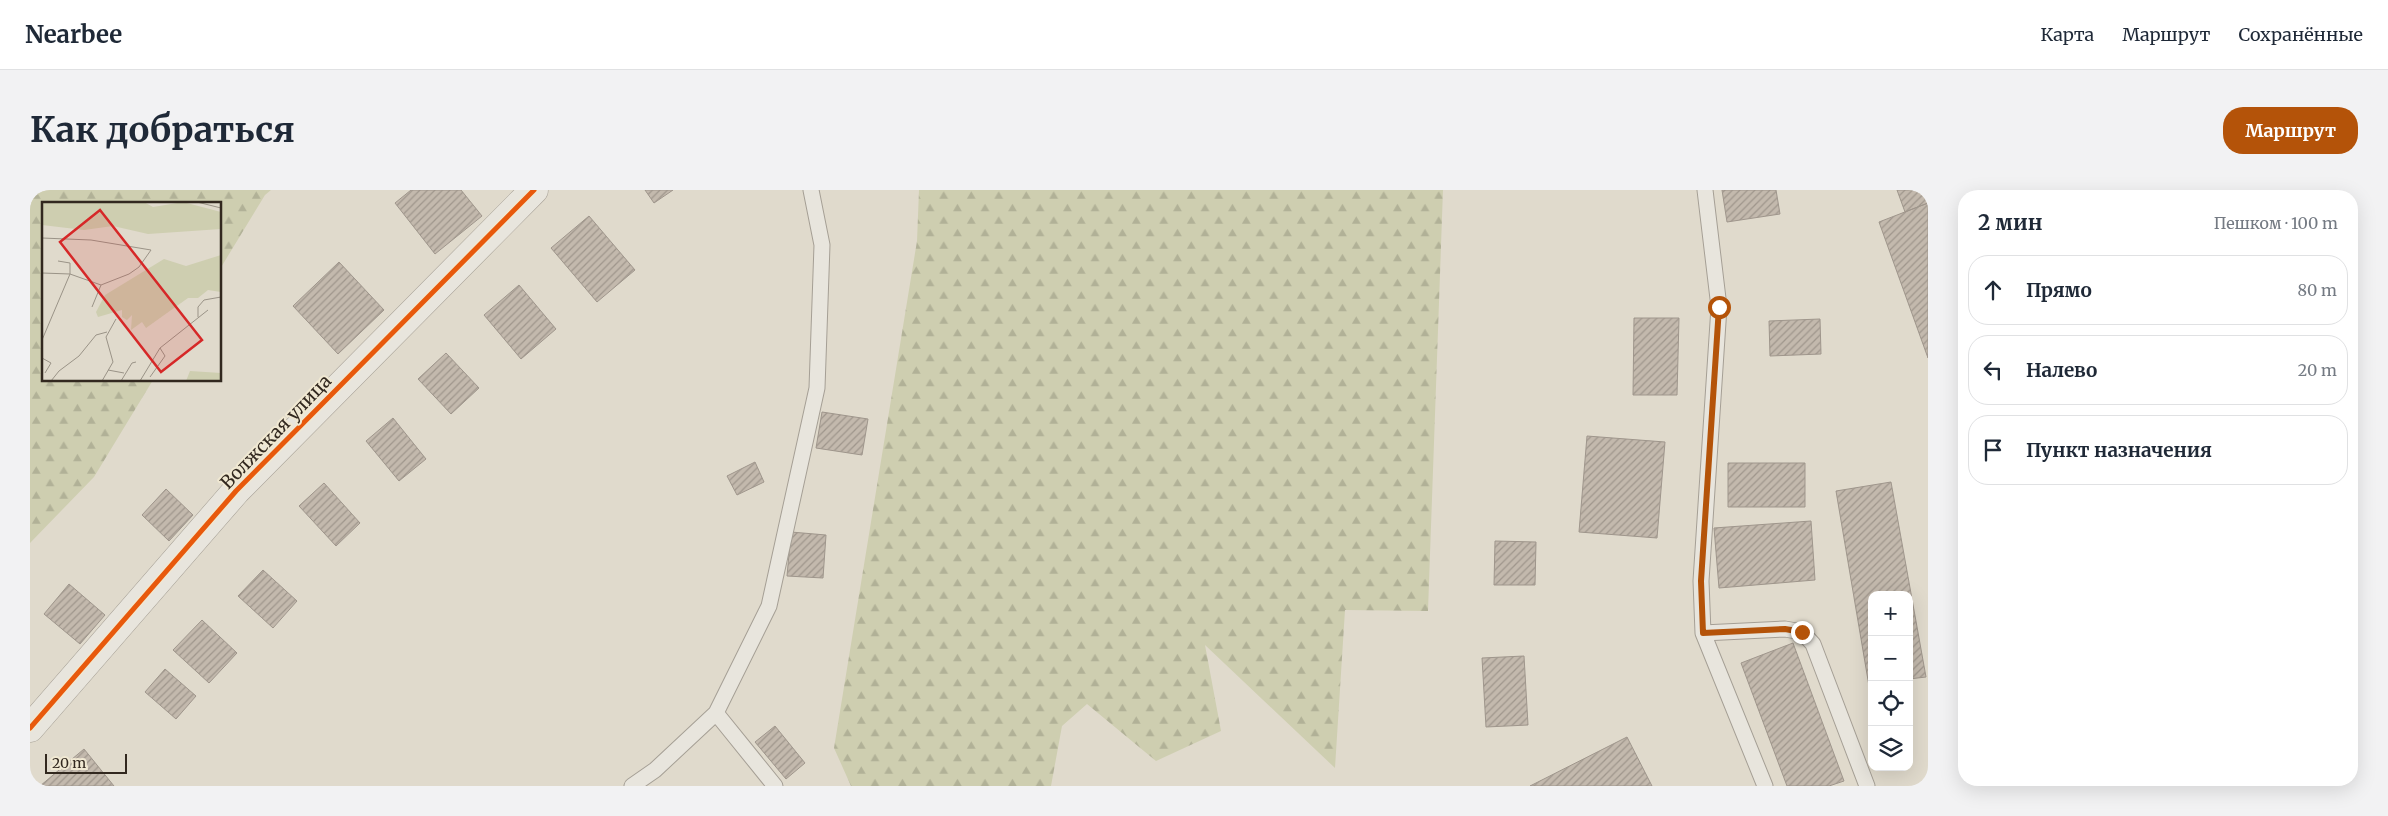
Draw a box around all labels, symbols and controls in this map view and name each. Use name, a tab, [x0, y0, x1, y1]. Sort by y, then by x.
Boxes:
text: Nearbee	[25, 19, 122, 50]
text: Карта	[2041, 23, 2094, 46]
text: Маршрут	[2122, 23, 2210, 46]
text: Сохранённые	[2238, 23, 2363, 46]
button: Маршрут	[2223, 107, 2358, 154]
text: Как добраться	[30, 108, 295, 152]
inset map	[42, 202, 221, 381]
text: 2 мин	[1978, 209, 2042, 236]
text: Пешком · 100 m	[2214, 213, 2338, 233]
icon: ahead	[1979, 276, 2007, 304]
text: Прямо	[2026, 278, 2092, 302]
text: 80 m	[2298, 280, 2337, 300]
route start	[1708, 296, 1731, 319]
icon: left	[1979, 356, 2007, 384]
text: Налево	[2026, 358, 2097, 382]
text: 20 m	[2298, 360, 2337, 380]
street label: Волжская улица	[215, 369, 336, 494]
icon: arrive	[1979, 436, 2007, 464]
text: Пункт назначения	[2026, 438, 2212, 462]
map controls	[1868, 591, 1913, 771]
button: +	[1868, 591, 1913, 636]
route end	[1791, 621, 1814, 644]
button: −	[1868, 636, 1913, 681]
button: locate	[1868, 681, 1913, 726]
button: layers	[1868, 726, 1913, 771]
scale bar	[45, 751, 128, 774]
text: 20 m	[52, 754, 86, 772]

